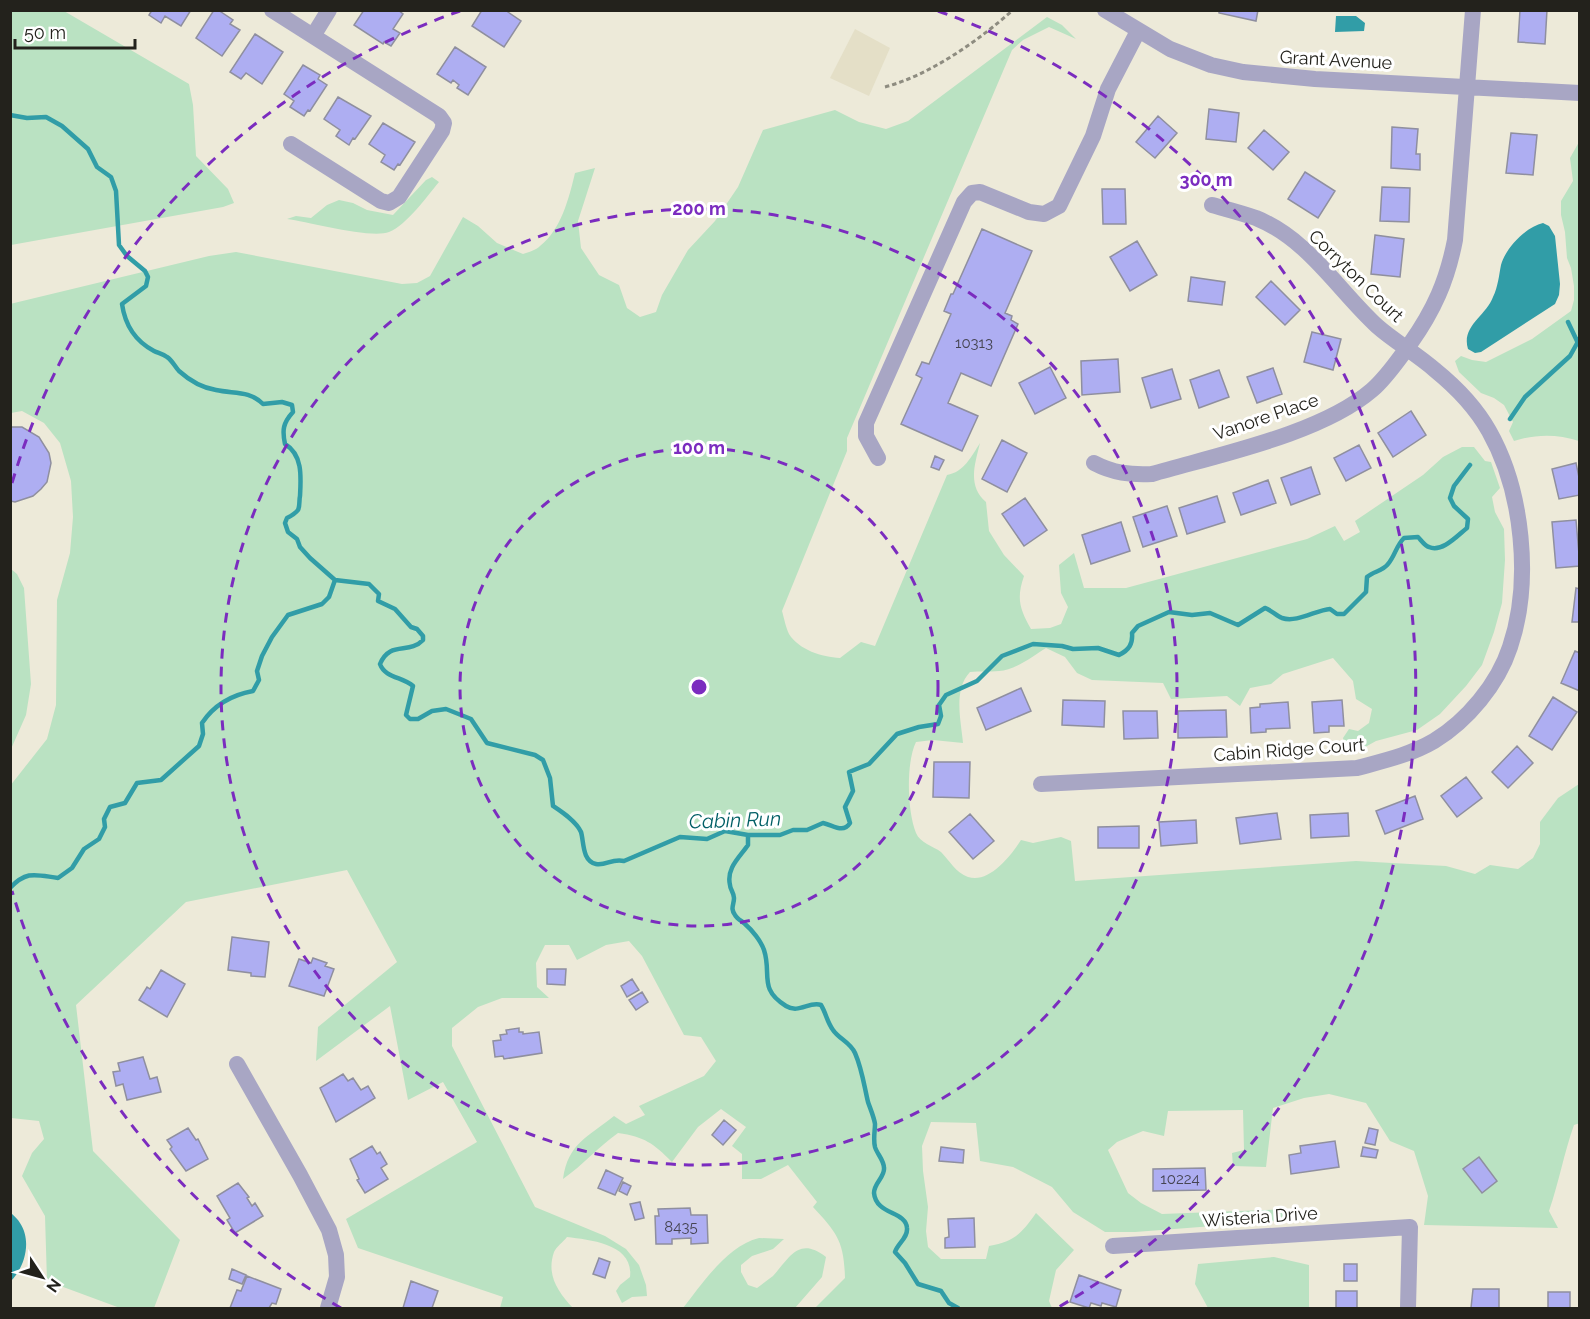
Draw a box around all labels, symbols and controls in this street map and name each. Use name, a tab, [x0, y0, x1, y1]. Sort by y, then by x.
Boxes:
scale bar	[15, 12, 135, 50]
text: 50 m	[24, 22, 66, 43]
street label: Grant Avenue	[1279, 46, 1393, 73]
text: 300 m	[1179, 169, 1233, 190]
text: 200 m	[672, 198, 726, 219]
street label: Corryton Court	[1305, 225, 1408, 326]
house number: 10313	[955, 334, 993, 352]
street label: Vanore Place	[1211, 389, 1322, 444]
text: 100 m	[673, 437, 725, 458]
centre of rings	[689, 677, 709, 697]
street label: Cabin Ridge Court	[1213, 734, 1365, 765]
water label: Cabin Run	[688, 806, 782, 834]
house number: 10224	[1160, 1170, 1200, 1188]
street label: Wisteria Drive	[1202, 1202, 1319, 1231]
house number: 8435	[664, 1218, 698, 1236]
north arrow	[12, 1247, 72, 1307]
text: N	[42, 1275, 65, 1296]

